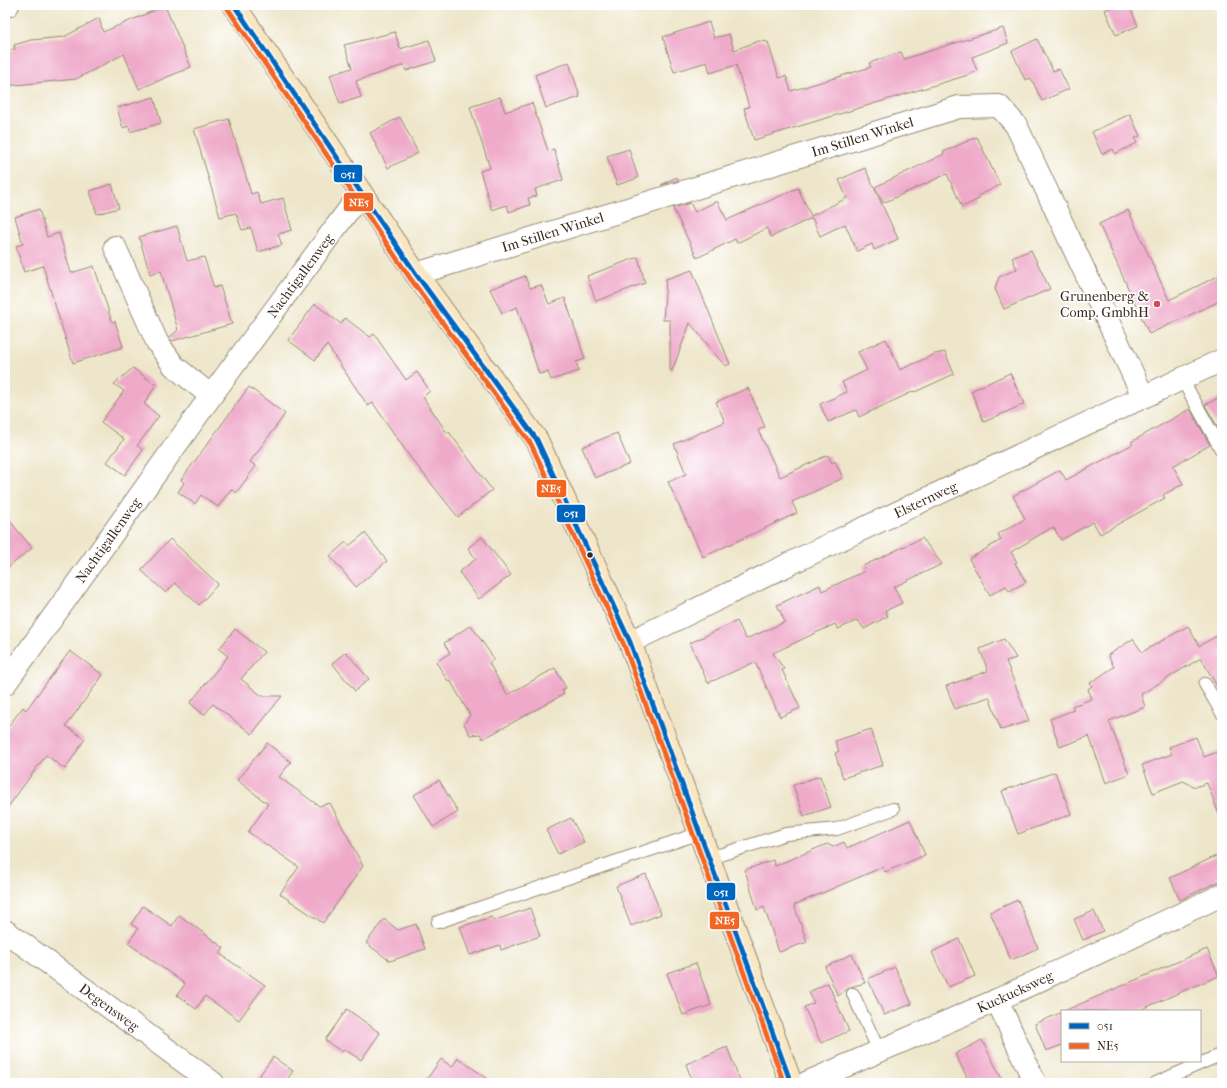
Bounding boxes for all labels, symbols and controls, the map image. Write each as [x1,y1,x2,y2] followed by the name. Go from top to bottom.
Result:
[809,113,916,160] street label: Im Stillen Winkel
[333,164,363,183] line badge: 051
[341,168,355,181] text: 051
[343,192,374,212] line badge: NE5
[349,196,369,209] text: NE5
[500,208,606,256] street label: Im Stillen Winkel
[263,229,337,321] street label: Nachtigallenweg
[1060,288,1149,321] place label: Grunenberg & Comp. GmbhH
[1152,299,1162,309] marker: Grunenberg & Comp. GmbhH
[891,477,960,522] street label: Elsternweg
[536,479,567,498] line badge: NE5
[541,482,561,495] text: NE5
[72,494,144,586] street label: Nachtigallenweg
[556,504,586,523] line badge: 051
[564,507,578,520] text: 051
[585,550,595,560] unlabelled marker
[706,882,736,901] line badge: 051
[714,886,728,899] text: 051
[709,911,740,930] line badge: NE5
[715,914,735,927] text: NE5
[974,966,1056,1016] street label: Kuckucksweg
[76,980,143,1035] street label: Degensweg
[1061,1010,1201,1062] legend
[1097,1019,1113,1033] text: 051
[1097,1039,1119,1053] text: NE5

